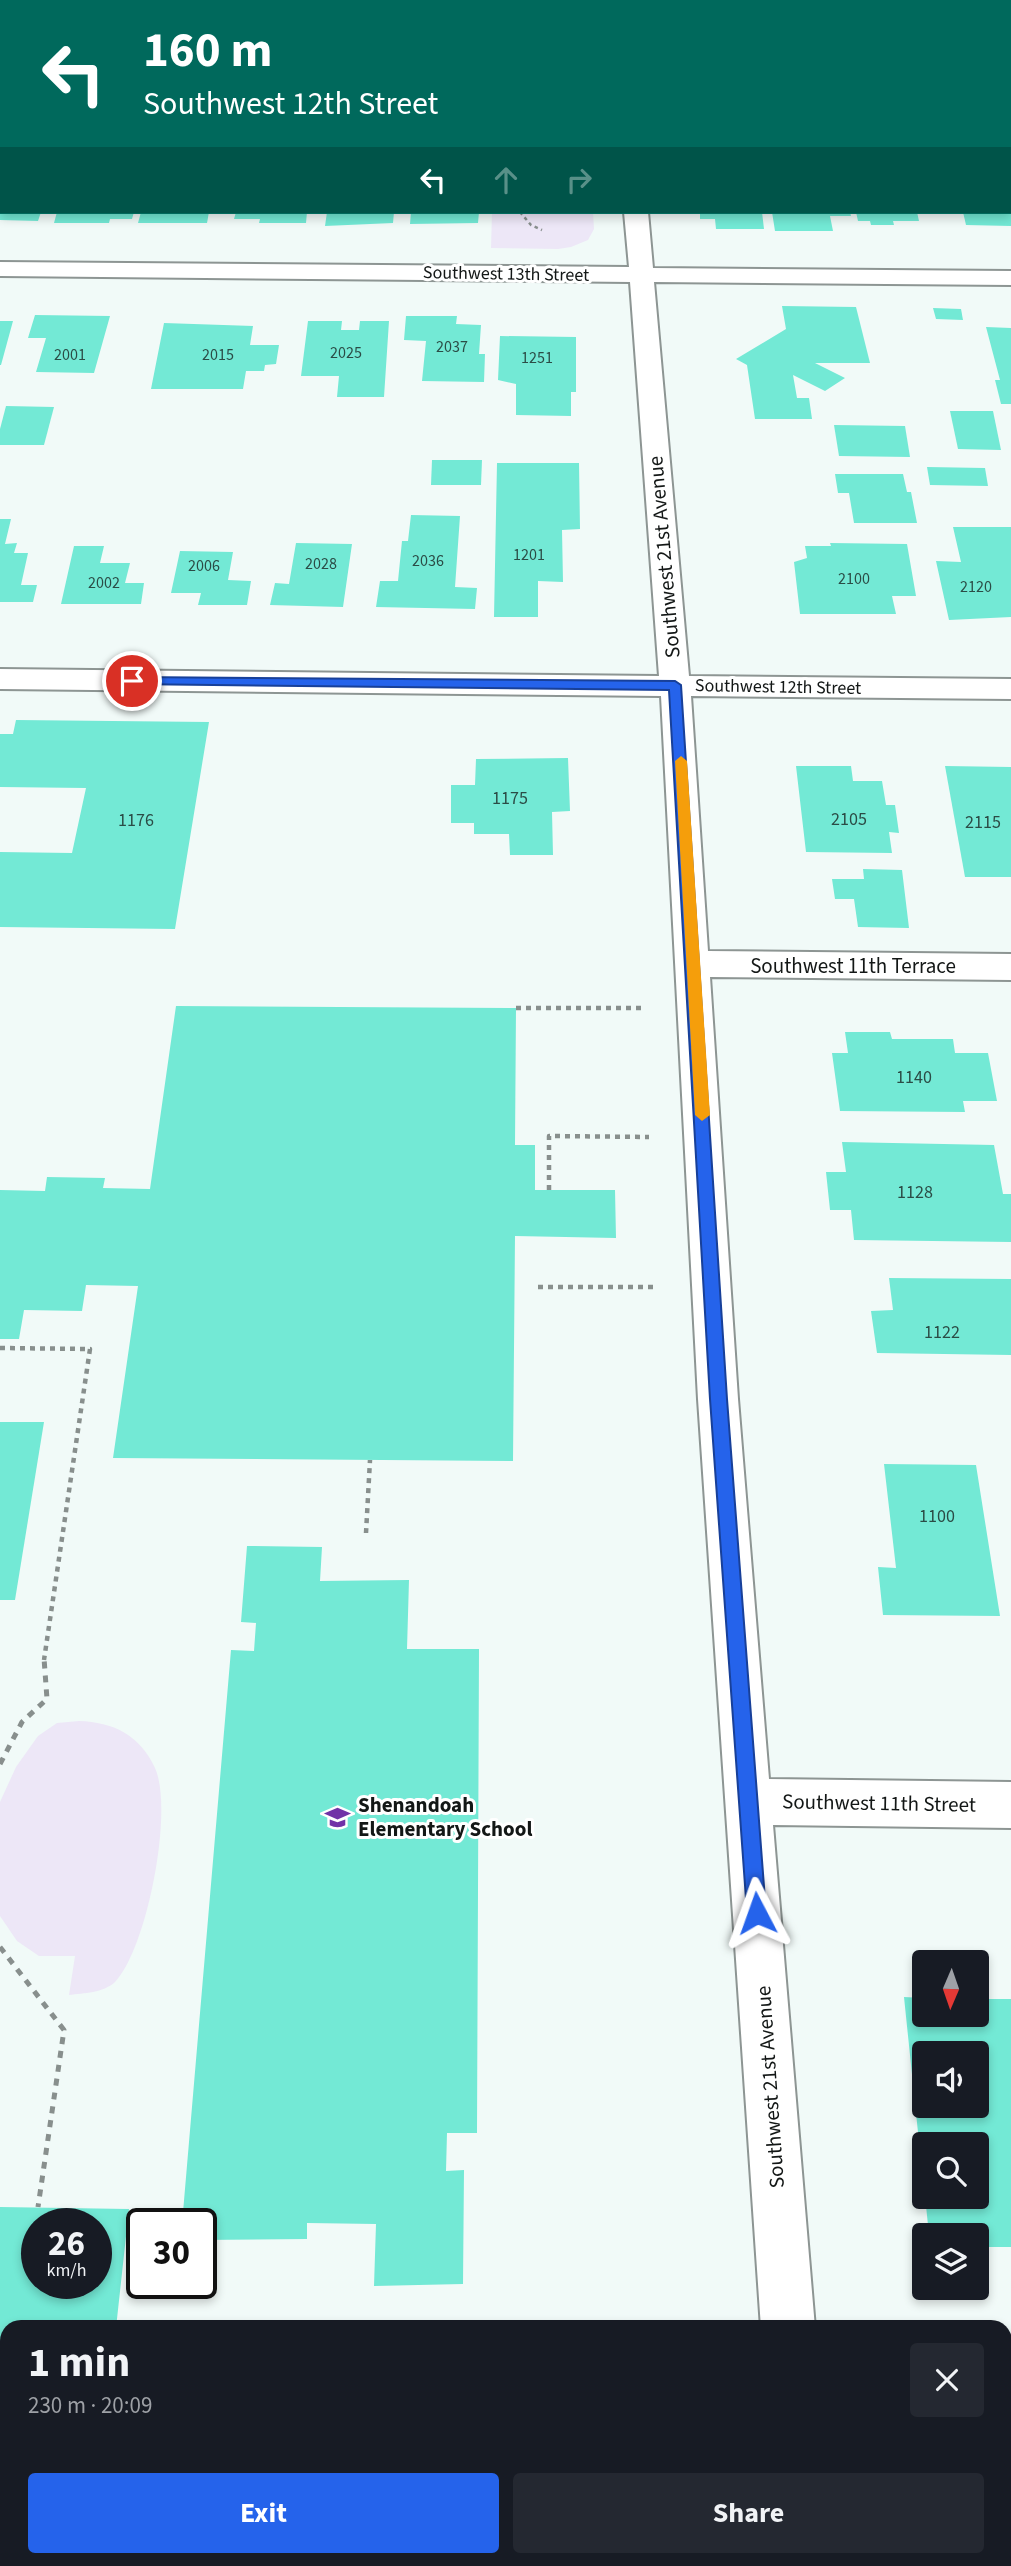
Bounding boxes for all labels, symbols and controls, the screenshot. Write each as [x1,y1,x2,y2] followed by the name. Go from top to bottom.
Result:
[143,16,272,86] text: 160 m
[28,28,119,119] icon: left
[143,81,438,127] text: Southwest 12th Street
[414,161,452,199] icon: left
[487,161,525,199] icon: ahead
[560,161,598,199] icon: right
[423,260,589,288] street label: Southwest 13th Street
[436,336,468,358] house number: 2037
[330,342,362,364] house number: 2025
[54,344,86,366] house number: 2001
[202,344,234,366] house number: 2015
[521,347,553,369] house number: 1251
[640,455,688,659] street label: Southwest 21st Avenue
[513,544,545,566] house number: 1201
[412,550,444,572] house number: 2036
[305,553,337,575] house number: 2028
[188,555,220,577] house number: 2006
[838,568,870,590] house number: 2100
[88,572,120,594] house number: 2002
[960,576,992,598] house number: 2120
[102,651,162,711] pin
[113,662,151,700] icon: arrive
[695,673,861,701] street label: Southwest 12th Street
[492,786,528,811] house number: 1175
[831,807,867,832] house number: 2105
[118,808,154,833] house number: 1176
[965,810,1001,835] house number: 2115
[750,951,956,981] street label: Southwest 11th Terrace
[896,1065,932,1090] house number: 1140
[897,1180,933,1205] house number: 1128
[924,1320,960,1345] house number: 1122
[919,1504,955,1529] house number: 1100
[782,1786,976,1820] street label: Southwest 11th Street
[358,1790,532,1844] place label: Shenandoah Elementary School
[324,1803,352,1831] school or university icon: Shenandoah Elementary School
[720,1876,794,1950] position arrow
[912,1950,989,2026] north arrow
[912,1950,989,2300] map controls
[748,1985,792,2189] street label: Southwest 21st Avenue
[912,2041,989,2118] button: sound
[912,2132,989,2209] button: search
[126,2208,217,2299] speed limit sign: 30
[48,2219,85,2269] text: 26
[912,2223,989,2300] button: layers
[47,2258,86,2283] text: km/h
[28,2333,130,2393] text: 1 min
[910,2343,984,2417] button: close
[28,2389,152,2422] text: 230 m · 20:09
[28,2473,499,2553] button: Exit
[513,2473,984,2553] button: Share

